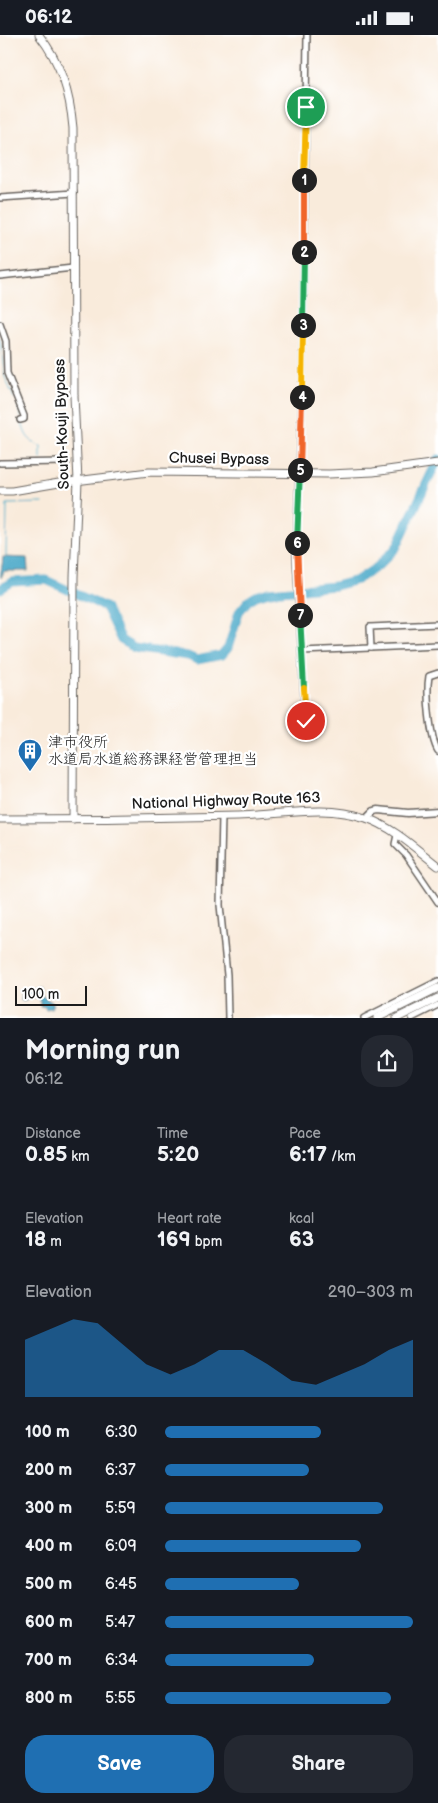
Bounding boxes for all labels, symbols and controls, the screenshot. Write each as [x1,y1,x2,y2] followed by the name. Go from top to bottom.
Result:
[25,6,72,29] text: 06:12
[285,86,327,128] pin
[292,93,320,121] icon: arrive
[292,167,316,193] pin: 1
[302,172,307,189] text: 1
[292,239,316,265] pin: 2
[300,244,309,261] text: 2
[290,313,316,337] pin: 3
[299,317,308,334] text: 3
[50,358,74,490] street label: South-Kouji Bypass
[290,385,314,409] pin: 4
[298,389,307,406] text: 4
[169,449,270,469] street label: Chusei Bypass
[288,457,312,483] pin: 5
[296,462,305,479] text: 5
[284,531,310,555] pin: 6
[293,535,302,552] text: 6
[288,603,312,627] pin: 7
[297,607,304,624] text: 7
[285,700,327,742] pin
[292,707,320,735] icon: check
[48,733,258,769] place label: 津市役所 水道局水道総務課経営管理担当
[17,738,43,772] building icon: 津市役所 水道局水道総務課経営管理担当
[131,788,321,814] street label: National Highway Route 163
[15,983,88,1006] scale bar
[22,986,59,1003] text: 100 m
[25,1034,180,1067] text: Morning run
[361,1035,413,1087] button: share
[25,1070,63,1089] text: 06:12
[25,1125,81,1142] text: Distance
[157,1125,188,1142] text: Time
[289,1125,321,1142] text: Pace
[25,1142,67,1167] text: 0.85
[157,1142,199,1167] text: 5:20
[289,1142,327,1167] text: 6:17
[67,1148,90,1165] text: km
[327,1148,356,1165] text: /km
[25,1210,83,1227] text: Elevation
[157,1210,222,1227] text: Heart rate
[289,1210,314,1227] text: kcal
[25,1227,46,1252] text: 18
[157,1227,191,1252] text: 169
[289,1227,314,1252] text: 63
[46,1233,62,1250] text: m
[191,1233,222,1250] text: bpm
[25,1283,92,1302] text: Elevation
[328,1283,413,1302] text: 290–303 m
[25,1423,70,1442] text: 100 m
[105,1423,137,1442] text: 6:30
[25,1461,72,1480] text: 200 m
[105,1461,136,1480] text: 6:37
[25,1499,72,1518] text: 300 m
[105,1499,136,1518] text: 5:59
[25,1537,72,1556] text: 400 m
[105,1537,137,1556] text: 6:09
[25,1575,72,1594] text: 500 m
[105,1575,137,1594] text: 6:45
[25,1613,73,1632] text: 600 m
[105,1613,135,1632] text: 5:47
[25,1651,72,1670] text: 700 m
[105,1651,138,1670] text: 6:34
[25,1689,73,1708] text: 800 m
[105,1689,136,1708] text: 5:55
[25,1735,214,1793] button: Save
[224,1735,413,1793] button: Share

